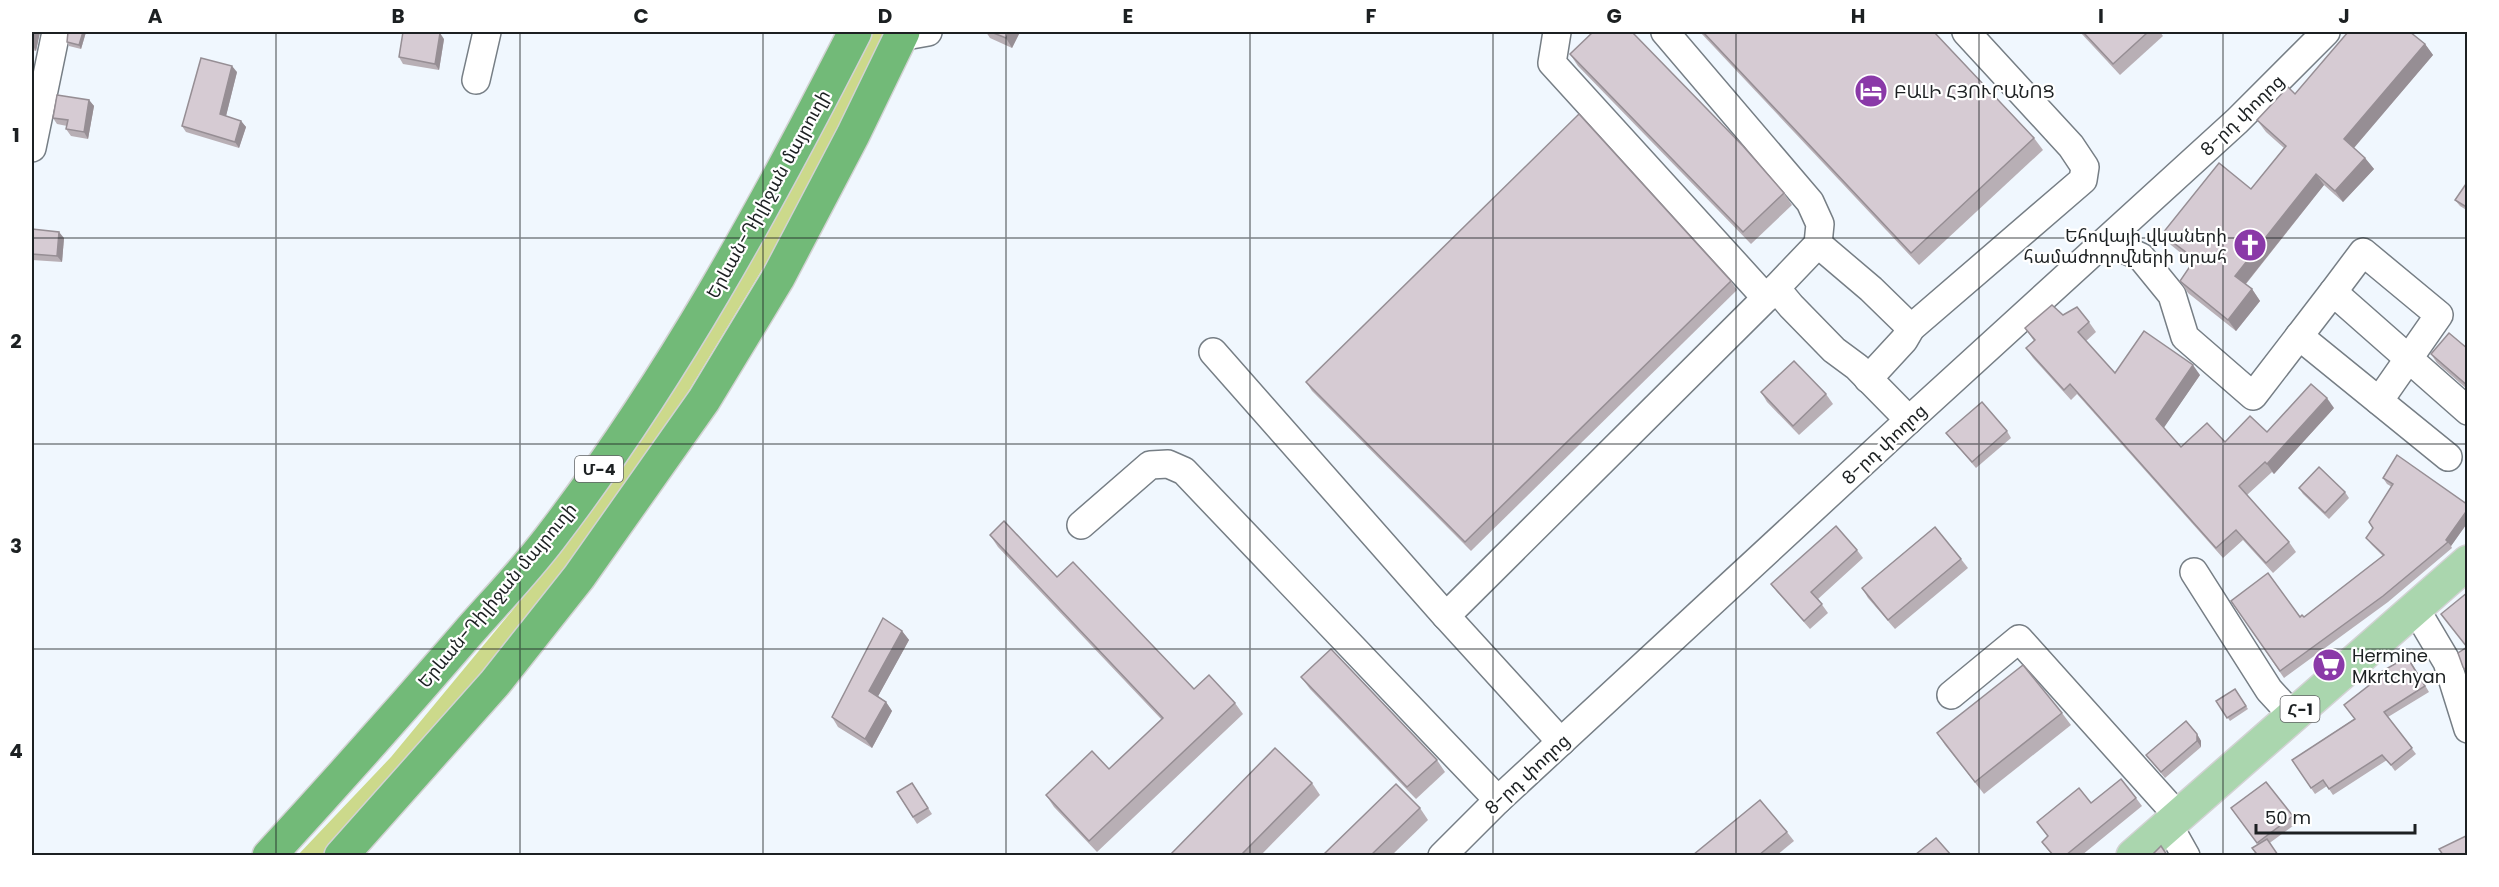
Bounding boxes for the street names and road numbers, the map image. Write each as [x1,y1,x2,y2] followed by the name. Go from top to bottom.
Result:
[2195,69,2289,161] street label: 8-րդ փողոց
[700,85,836,303] street label: Երևան-Դիլիջան մայրուղի
[1836,398,1932,490] street label: 8-րդ փողոց
[575,456,623,482] road number: Մ-4
[412,497,582,693] street label: Երևան-Դիլիջան մայրուղի
[2280,696,2320,722] road number: Հ-1
[1479,728,1575,820] street label: 8-րդ փողոց

